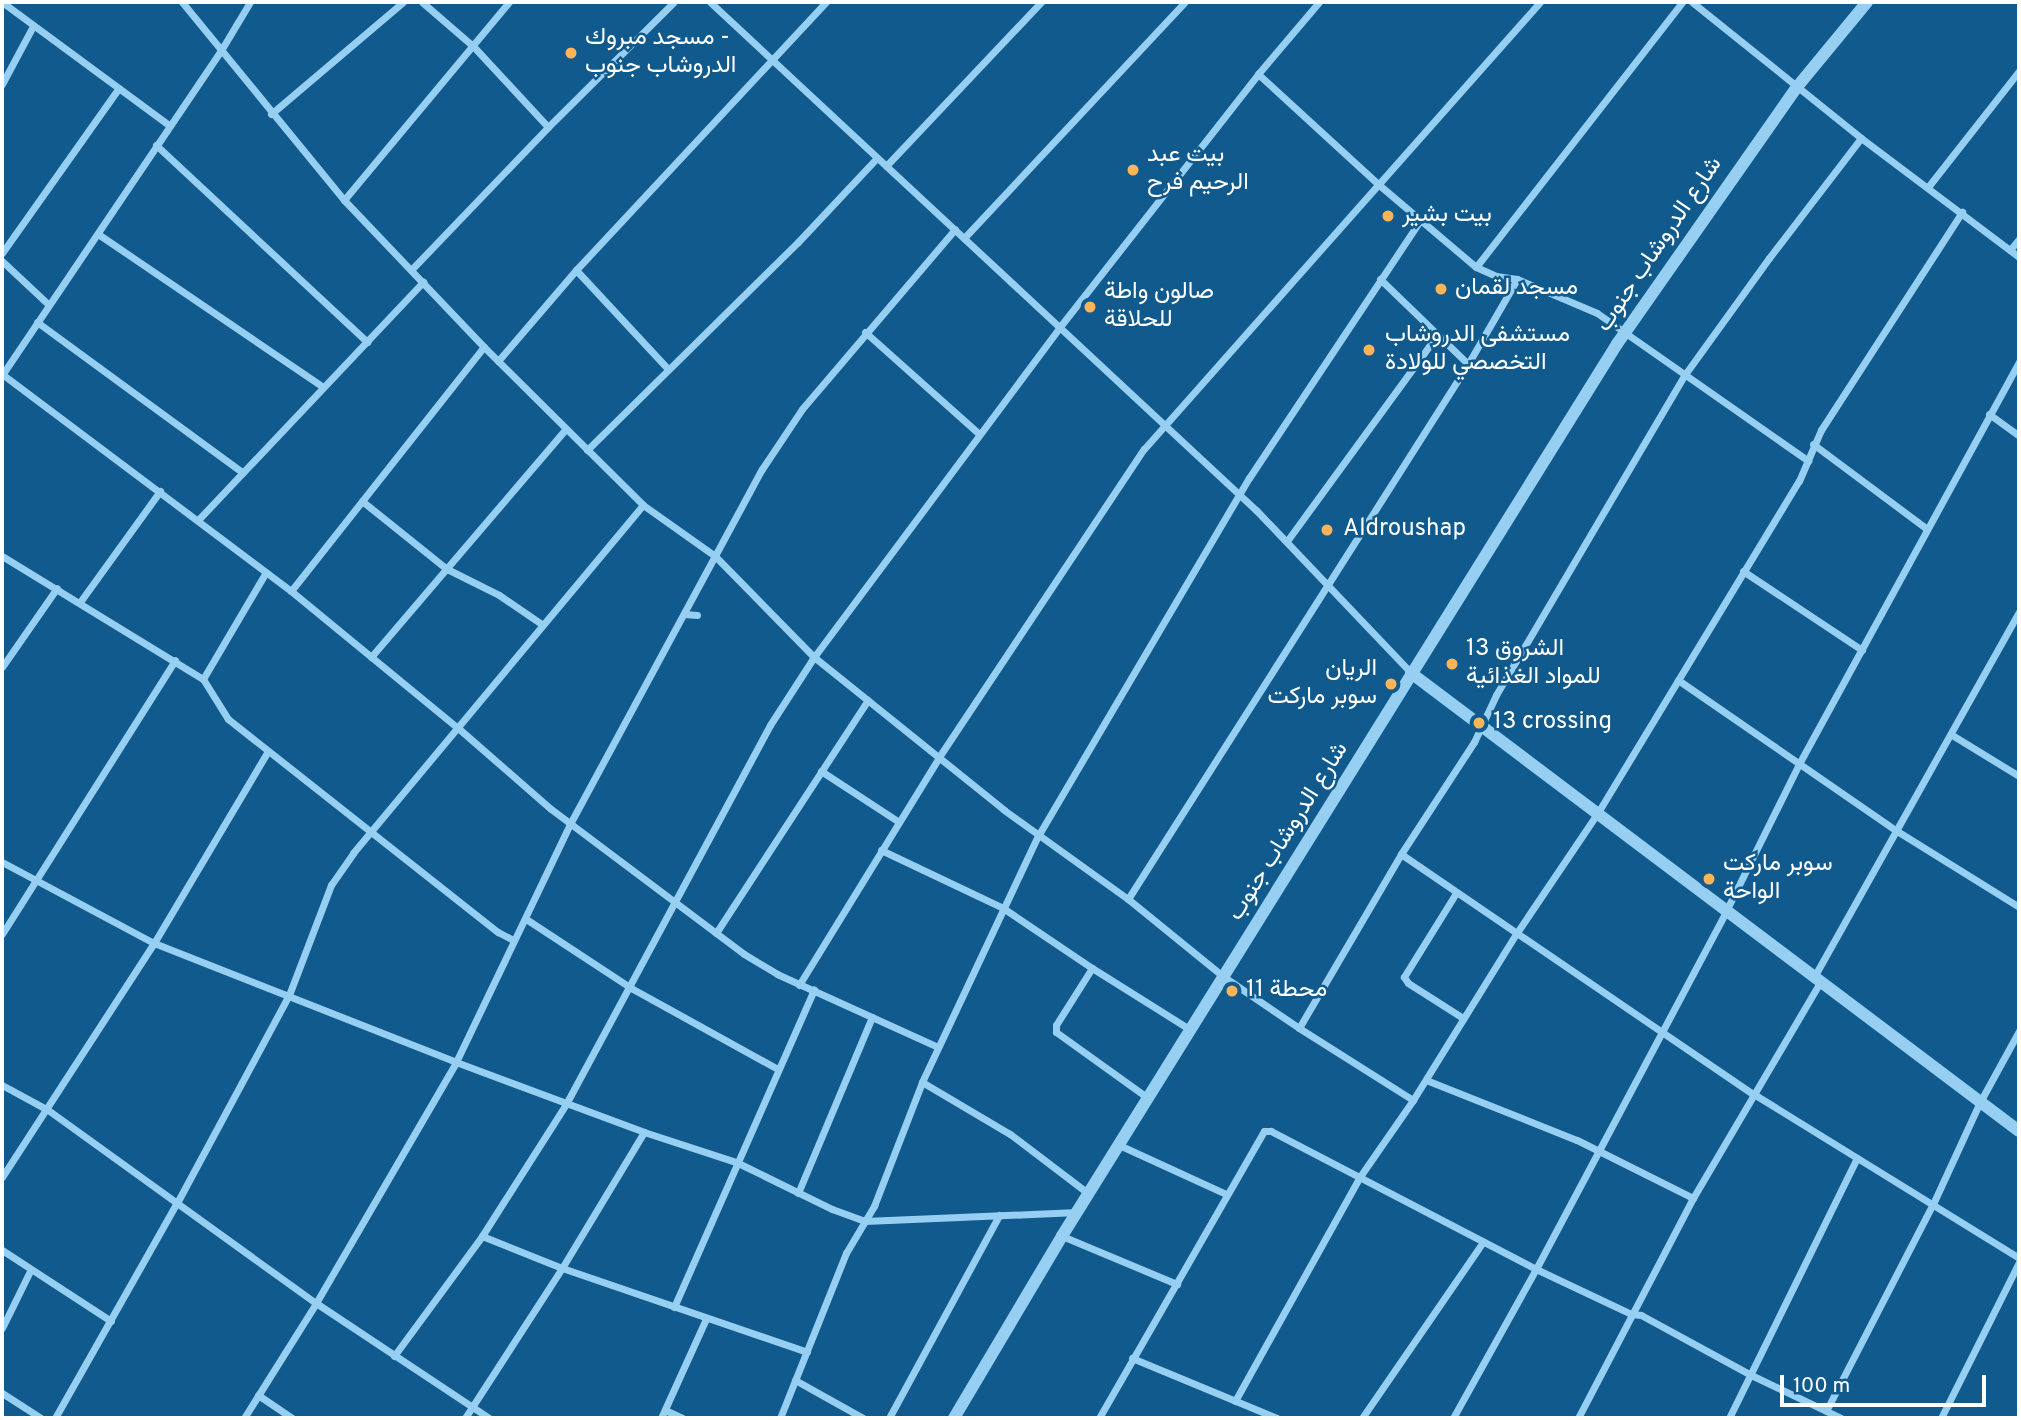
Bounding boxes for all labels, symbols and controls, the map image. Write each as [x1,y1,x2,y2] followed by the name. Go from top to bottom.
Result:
[585,25,736,81] place label: مسجد مبروك - الدروشاب جنوب
[563,45,579,61] marker: مسجد مبروك - الدروشاب جنوب
[1147,142,1249,198] place label: بيت عبد الرحيم فرح
[1591,152,1729,338] street label: شارع الدروشاب جنوب
[1125,162,1141,178] marker: بيت عبد الرحيم فرح
[1402,202,1492,230] place label: بيت بشير
[1380,208,1396,224] marker: بيت بشير
[1455,275,1578,303] place label: مسجد لقمان
[1104,279,1214,335] place label: صالون واطة للحلاقة
[1433,281,1449,297] marker: مسجد لقمان
[1082,299,1098,315] marker: صالون واطة للحلاقة
[1385,322,1570,378] place label: مستشفى الدروشاب التخصصي للولادة
[1359,340,1379,360] marker: مستشفى الدروشاب التخصصي للولادة
[1343,516,1466,544] place label: Aldroushap
[1317,520,1337,540] marker: Aldroushap
[1466,636,1601,692] place label: الشروق 13 للمواد الغذائية
[1267,656,1377,712] place label: الريان سوبر ماركت
[1444,656,1460,672] marker: الشروق 13 للمواد الغذائية
[1383,676,1399,692] marker: الريان سوبر ماركت
[1493,709,1612,737] place label: 13 crossing
[1471,715,1487,731] marker: 13 crossing
[1222,737,1356,927] street label: شارع الدروشاب جنوب
[1723,851,1833,907] place label: سوبر ماركت الواحة
[1701,871,1717,887] marker: سوبر ماركت الواحة
[1246,977,1327,1005] place label: محطة 11
[1224,983,1240,999] marker: محطة 11
[1783,1360,1990,1404] scale bar
[1793,1373,1850,1400] text: 100 m

